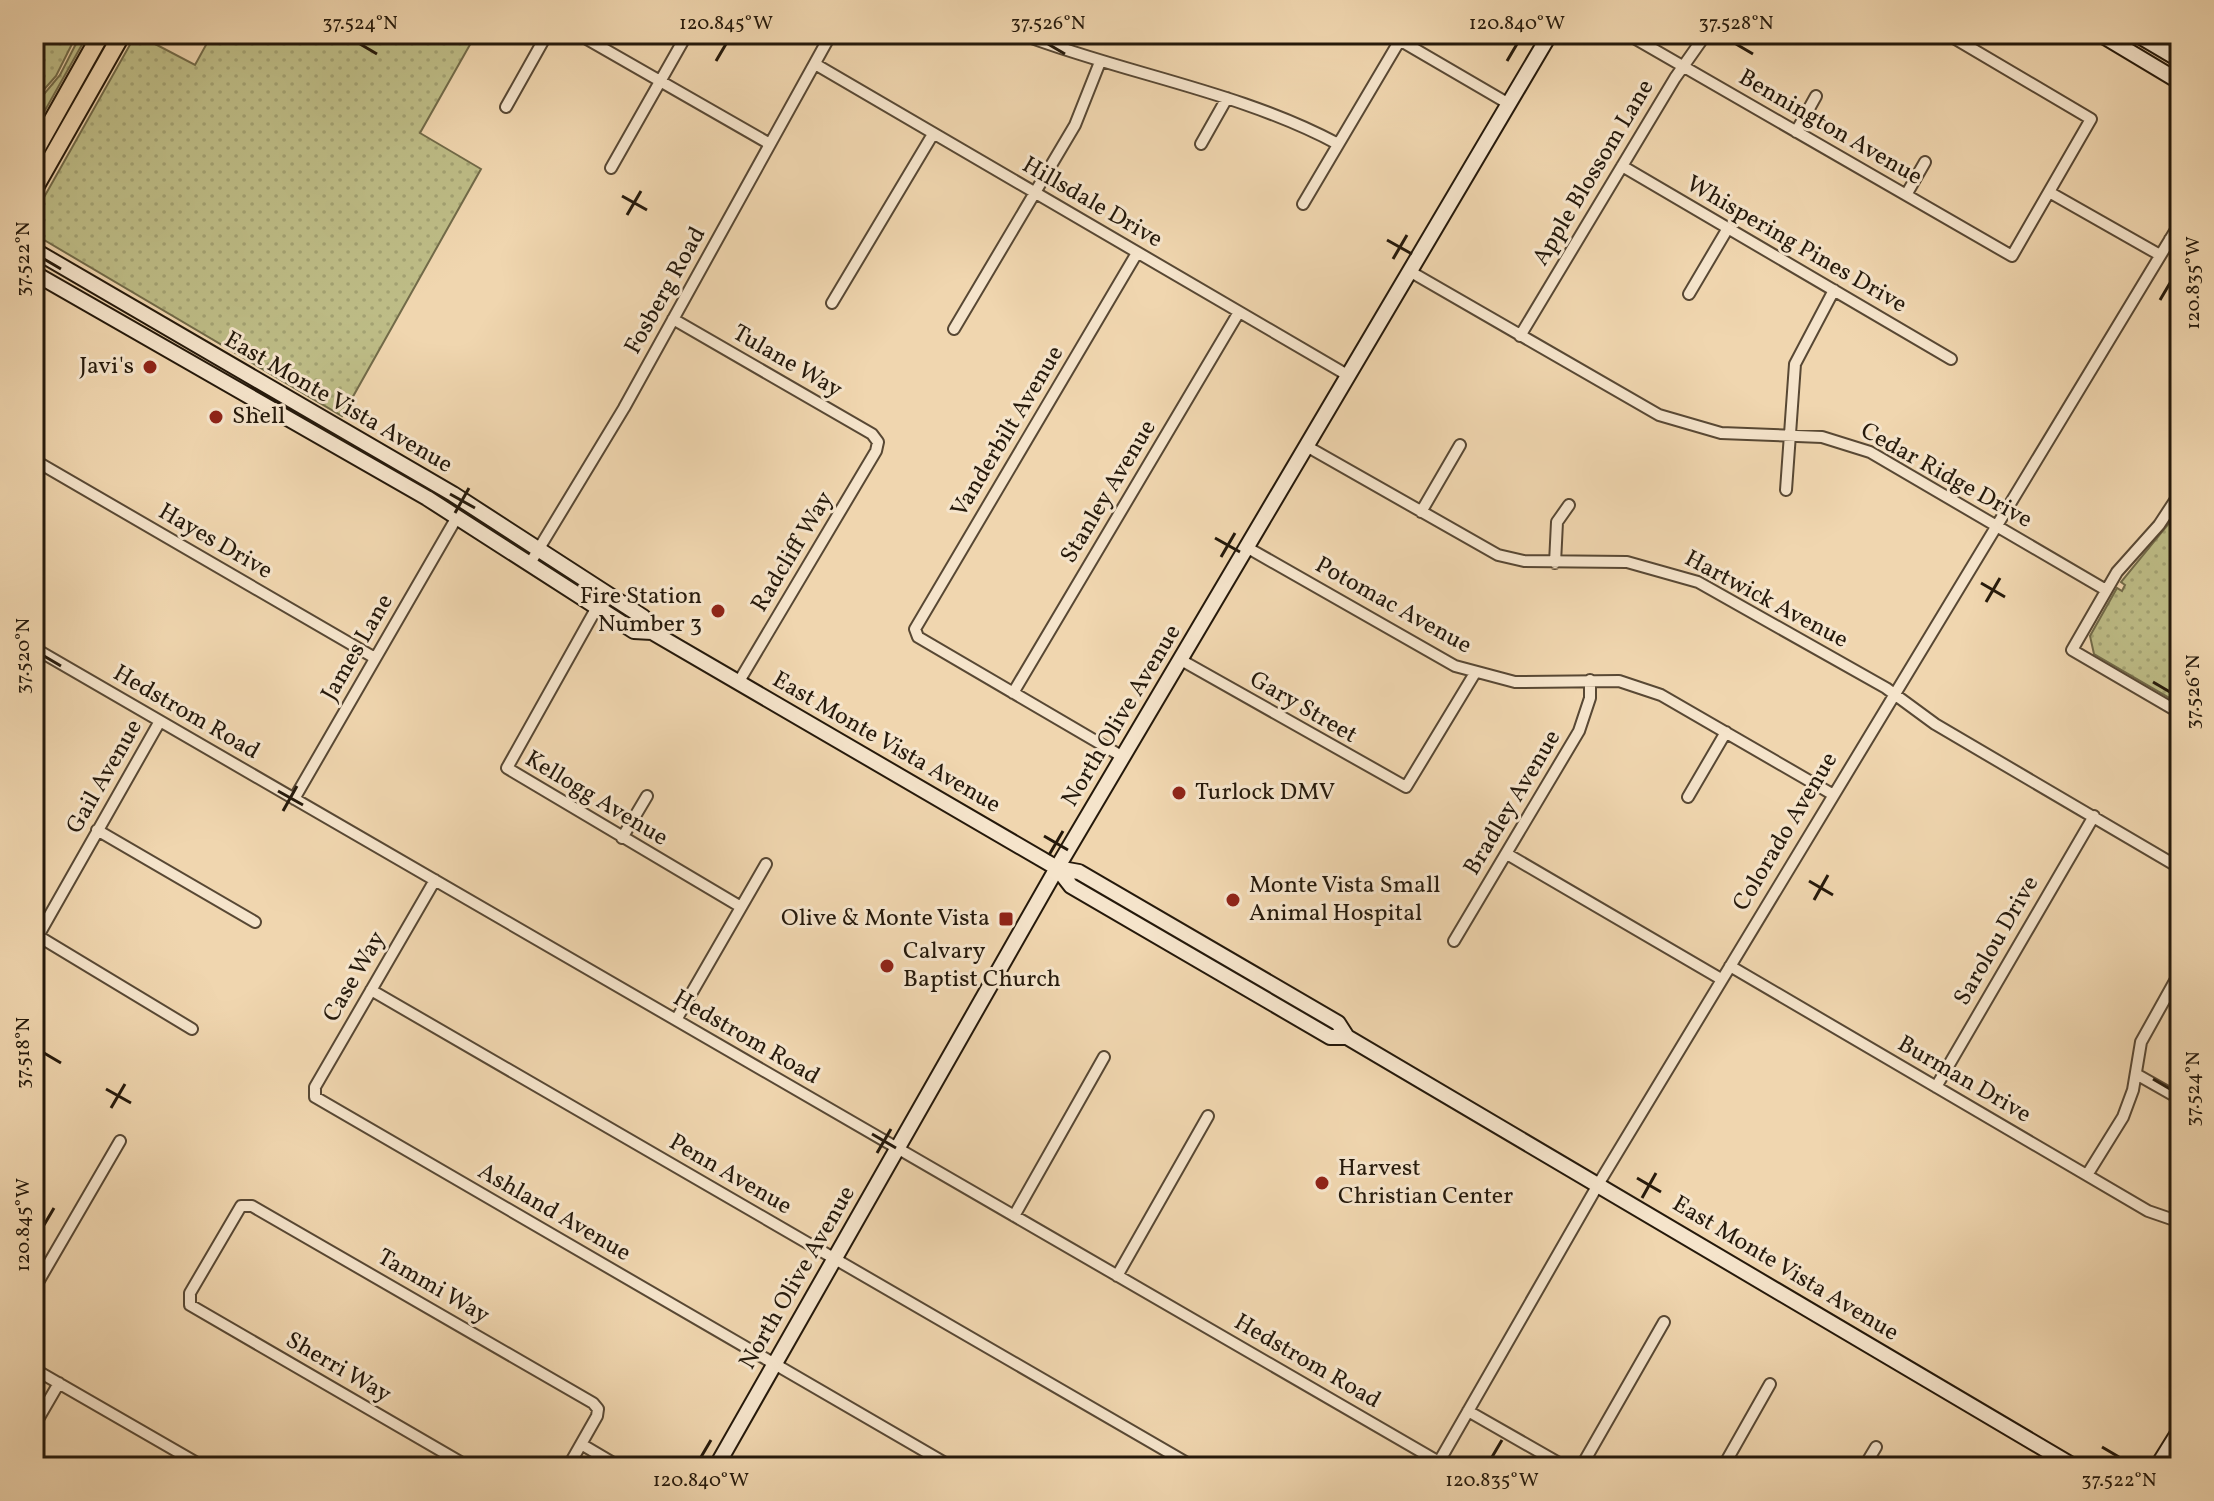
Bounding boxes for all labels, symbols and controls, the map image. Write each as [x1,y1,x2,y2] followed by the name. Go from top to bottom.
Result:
[322,10,398,38] text: 37.524°N
[679,10,773,38] text: 120.845°W
[1010,10,1086,38] text: 37.526°N
[1469,10,1565,38] text: 120.840°W
[1698,10,1774,38] text: 37.528°N
[1732,61,1928,195] street label: Bennington Avenue
[1525,73,1663,273] street label: Apple Blossom Lane
[1015,149,1169,257] street label: Hillsdale Drive
[1679,168,1913,322] street label: Whispering Pines Drive
[10,221,38,297] text: 37.522°N
[617,221,715,361] street label: Fosberg Road
[2180,236,2208,330] text: 120.835°W
[726,317,848,407] street label: Tulane Way
[217,324,459,482] street label: East Monte Vista Avenue
[943,340,1073,524] street label: Vanderbilt Avenue
[79,350,134,384] place label: Javi's
[141,358,159,376] marker: Javi's
[232,400,285,434] place label: Shell
[207,408,225,426] marker: Shell
[1053,414,1165,570] street label: Stanley Avenue
[1854,415,2038,537] street label: Cedar Ridge Drive
[744,485,842,619] street label: Radcliff Way
[151,496,279,588] street label: Hayes Drive
[1678,543,1854,657] street label: Hartwick Avenue
[1308,549,1478,663] street label: Potomac Avenue
[580,580,702,642] place label: Fire Station Number 3
[314,588,402,708] street label: James Lane
[709,602,727,620] marker: Fire Station Number 3
[10,618,38,694] text: 37.520°N
[1054,618,1190,814] street label: North Olive Avenue
[2180,654,2208,730] text: 37.526°N
[106,657,266,769] street label: Hedstrom Road
[1243,663,1363,753] street label: Gary Street
[765,664,1007,822] street label: East Monte Vista Avenue
[58,713,152,841] street label: Gail Avenue
[1456,724,1570,882] street label: Bradley Avenue
[518,743,674,855] street label: Kellogg Avenue
[1725,746,1847,918] street label: Colorado Avenue
[1195,776,1335,810] place label: Turlock DMV
[1170,784,1188,802] marker: Turlock DMV
[1249,869,1440,931] place label: Monte Vista Small Animal Hospital
[1946,870,2048,1012] street label: Sarolou Drive
[1224,891,1242,909] marker: Monte Vista Small Animal Hospital
[781,902,990,936] place label: Olive & Monte Vista
[997,910,1015,928] marker: Olive & Monte Vista
[315,925,395,1029] street label: Case Way
[903,935,1061,997] place label: Calvary Baptist Church
[878,957,896,975] marker: Calvary Baptist Church
[666,982,826,1094] street label: Hedstrom Road
[10,1017,38,1089] text: 37.518°N
[1891,1028,2037,1132] street label: Burman Drive
[2180,1051,2208,1127] text: 37.524°N
[662,1126,798,1224] street label: Penn Avenue
[1338,1152,1513,1214] place label: Harvest Christian Center
[471,1155,637,1271] street label: Ashland Avenue
[1313,1174,1331,1192] marker: Harvest Christian Center
[10,1178,38,1272] text: 120.845°W
[731,1180,865,1376] street label: North Olive Avenue
[1665,1188,1905,1350] street label: East Monte Vista Avenue
[370,1241,496,1333] street label: Tammi Way
[1227,1306,1387,1418] street label: Hedstrom Road
[279,1324,397,1412] street label: Sherri Way
[653,1467,749,1495] text: 120.840°W
[1445,1467,1539,1495] text: 120.835°W
[2081,1467,2157,1495] text: 37.522°N

